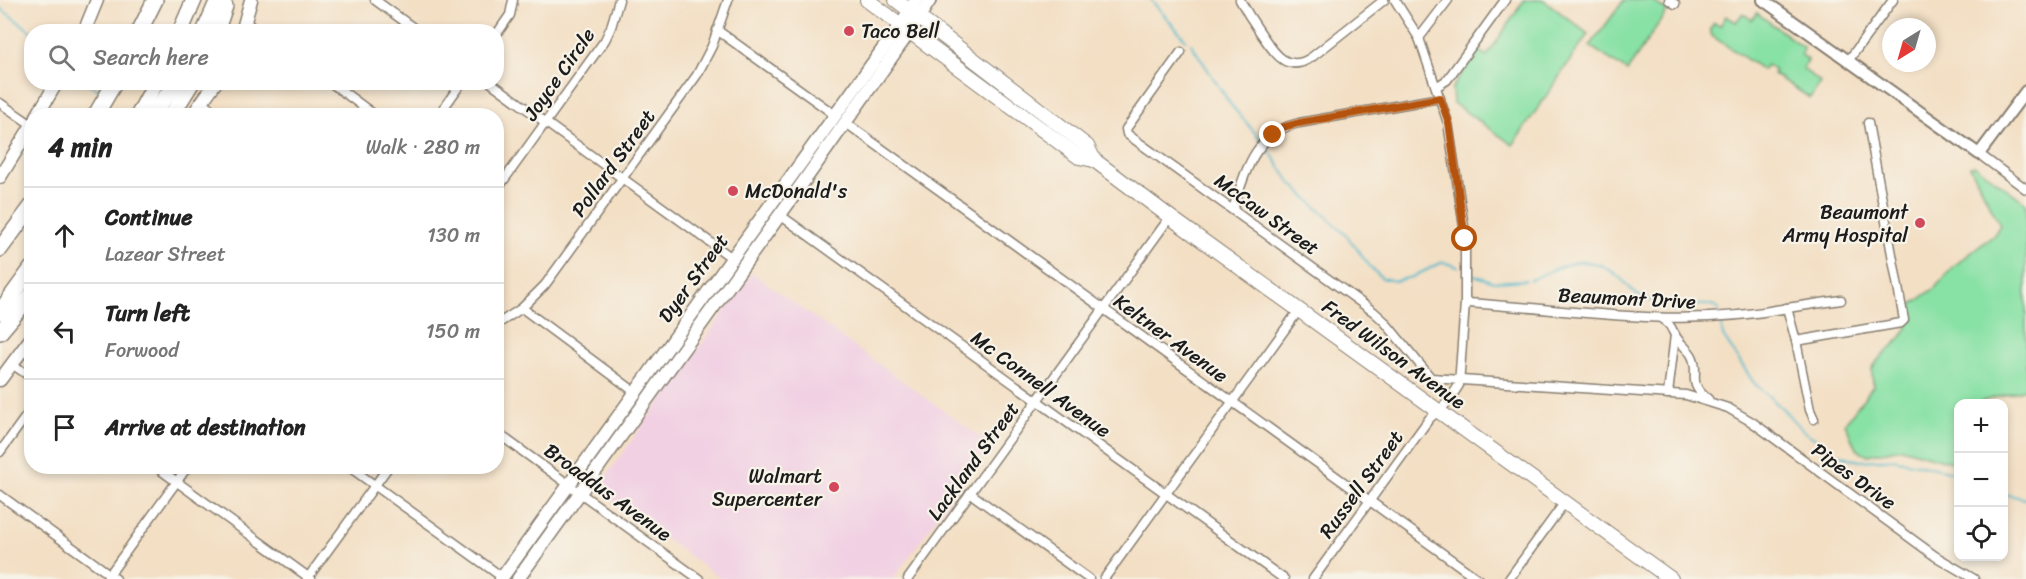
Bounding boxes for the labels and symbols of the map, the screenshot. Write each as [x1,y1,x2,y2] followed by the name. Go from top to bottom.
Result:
[861,14,940,49] place label: Taco Bell
[1882,18,1936,72] north arrow
[514,20,605,129] street label: Joyce Circle
[842,24,856,38] marker: Taco Bell
[562,102,665,225] street label: Pollard Street
[1259,121,1285,147] route end
[1206,164,1327,265] street label: McCaw Street
[745,174,848,209] place label: McDonald's
[726,184,740,198] marker: McDonald's
[1781,195,1909,253] place label: Beaumont Army Hospital
[1913,216,1927,230] marker: Beaumont Army Hospital
[1451,225,1477,251] route start
[649,226,738,330] street label: Dyer Street
[1557,277,1697,320] street label: Beaumont Drive
[1106,284,1236,392] street label: Keltner Avenue
[1314,290,1473,419] street label: Fred Wilson Avenue
[963,321,1118,447] street label: Mc Connell Avenue
[918,394,1029,528] street label: Lackland Street
[1310,422,1413,546] street label: Russell Street
[1804,433,1904,519] street label: Pipes Drive
[536,434,679,551] street label: Broaddus Avenue
[712,459,823,517] place label: Walmart Supercenter
[827,480,841,494] marker: Walmart Supercenter

